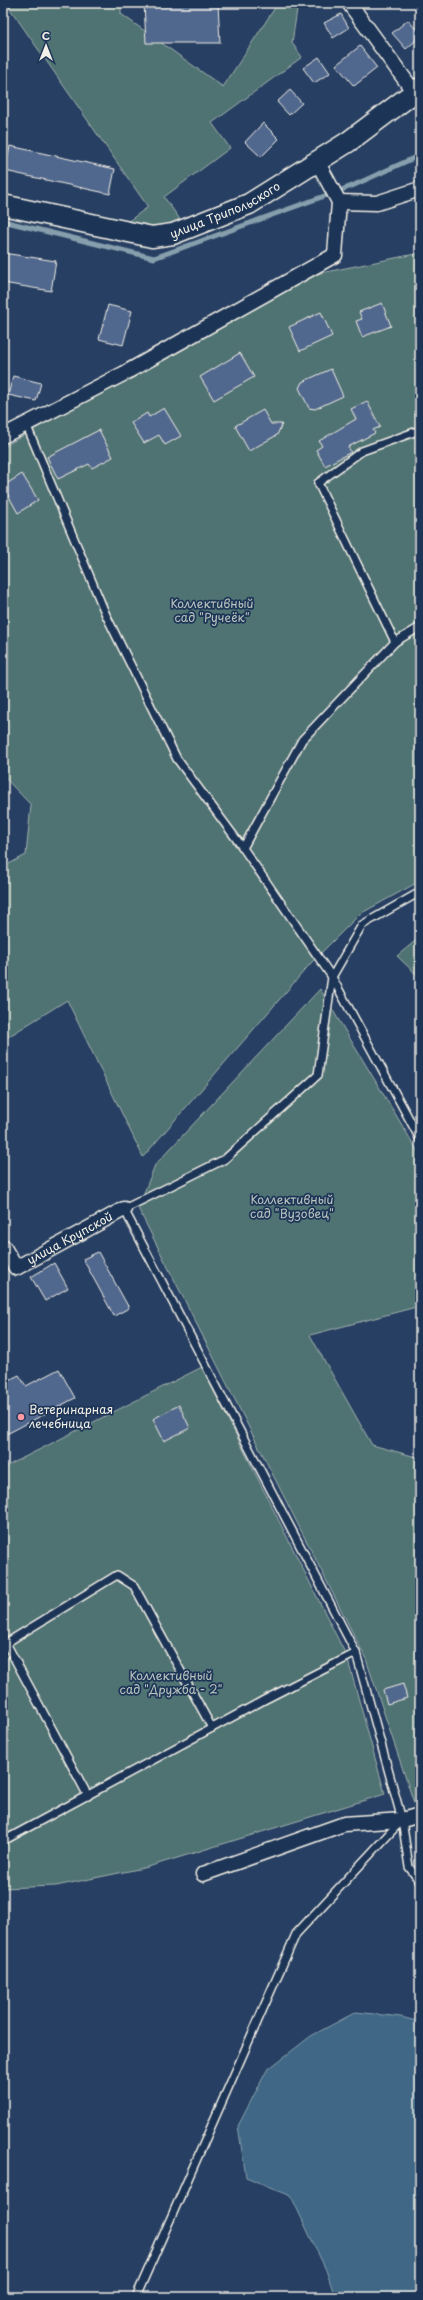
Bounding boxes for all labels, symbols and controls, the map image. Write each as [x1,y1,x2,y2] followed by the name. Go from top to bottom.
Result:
[26,26,66,66] north arrow
[42,27,50,44] text: С
[167,177,284,242] street label: улица Трипольского
[170,594,254,626] park label: Коллективный сад "Ручеёк"
[250,1190,334,1222] park label: Коллективный сад "Вузовец"
[23,1207,116,1268] street label: улица Крупской
[28,1400,113,1432] place label: Ветеринарная лечебница
[16,1412,26,1422] marker: Ветеринарная лечебница
[120,1666,223,1698] park label: Коллективный сад "Дружба - 2"

